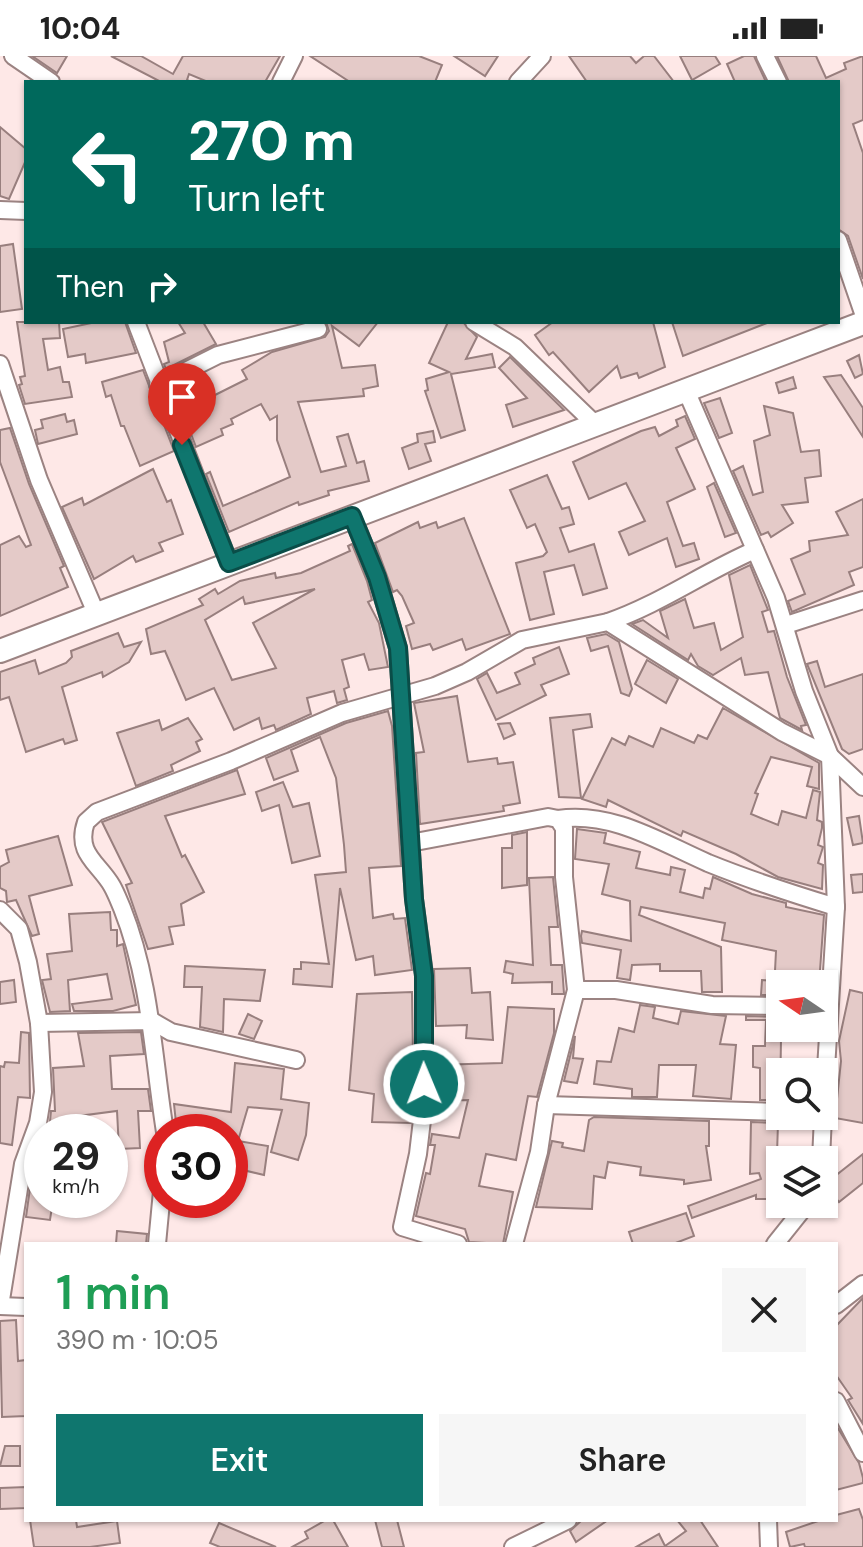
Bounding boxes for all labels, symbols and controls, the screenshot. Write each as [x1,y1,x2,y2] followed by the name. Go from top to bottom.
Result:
[40,9,120,48] text: 10:04
[188,104,355,177] text: 270 m
[56,112,160,216] icon: left
[188,175,325,222] text: Turn left
[140,264,184,308] icon: right
[56,267,124,306] text: Then
[148,363,216,445] pin
[160,375,204,419] icon: arrive
[766,970,838,1042] north arrow
[766,970,838,1218] map controls
[382,1042,466,1126] position arrow
[766,1058,838,1130] button: search
[144,1114,248,1218] speed limit sign: 30
[52,1130,100,1182] text: 29
[766,1146,838,1218] button: layers
[52,1173,100,1199] text: km/h
[56,1261,171,1324] text: 1 min
[722,1268,806,1352] button: close
[56,1323,219,1357] text: 390 m · 10:05
[56,1414,423,1506] button: Exit
[439,1414,806,1506] button: Share

